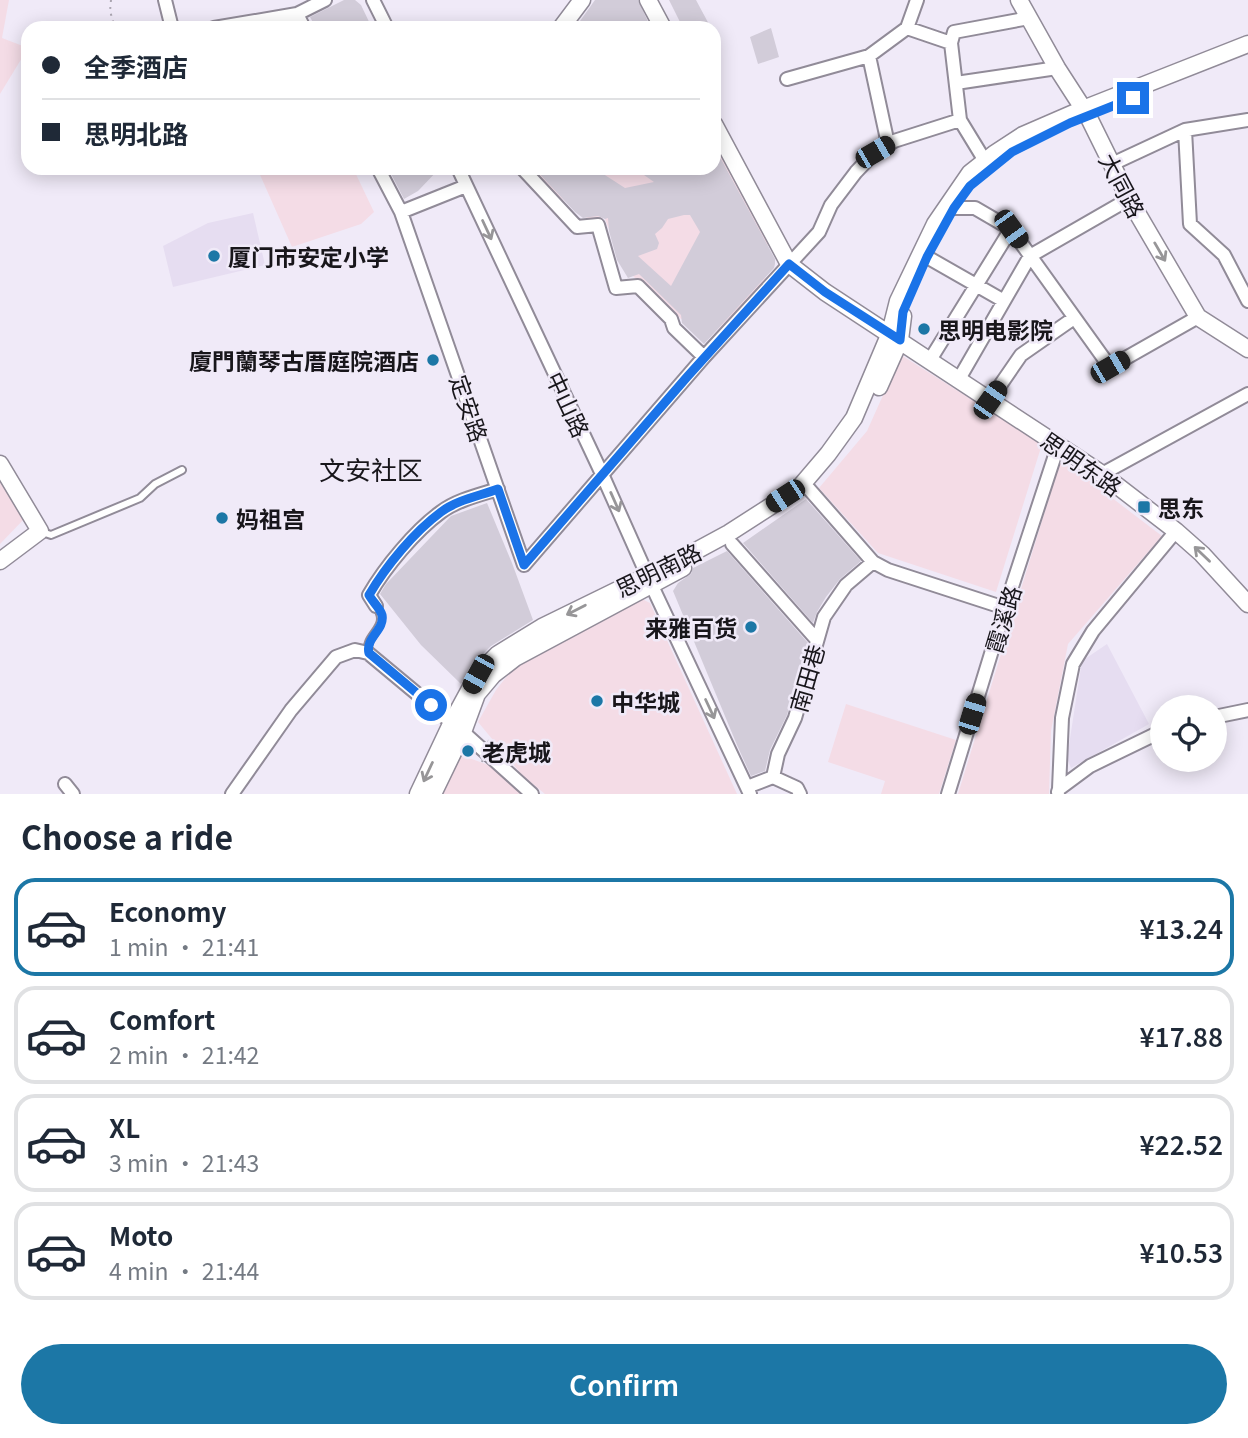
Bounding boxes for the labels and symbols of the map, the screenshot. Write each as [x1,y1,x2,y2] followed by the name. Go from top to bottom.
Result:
[1117,82,1149,114] route end
[852,132,899,172] car
[1092,147,1154,223] street label: 大同路
[991,206,1032,252] car
[480,219,494,240] one-way arrow
[228,239,389,273] place label: 厦门市安定小学
[1154,241,1167,262] one-way arrow
[206,248,222,264] marker: 厦门市安定小学
[938,312,1053,346] place label: 思明电影院
[916,321,932,337] marker: 思明电影院
[189,343,419,377] place label: 廈門蘭琴古厝庭院酒店
[1087,347,1134,387] car
[425,352,441,368] marker: 廈門蘭琴古厝庭院酒店
[539,366,599,442] street label: 中山路
[443,370,497,446] street label: 定安路
[970,377,1011,423] car
[1035,423,1129,503] street label: 思明东路
[319,450,423,487] district label: 文安社区
[762,476,809,516] car
[1158,490,1204,524] place label: 思东
[609,491,622,512] one-way arrow
[1136,499,1152,515] marker: 思东
[236,501,305,535] place label: 妈祖宫
[214,510,230,526] marker: 妈祖宫
[609,534,707,604] street label: 思明南路
[1193,546,1210,563] one-way arrow
[976,581,1028,657] street label: 霞溪路
[566,604,587,618] one-way arrow
[645,610,737,644] place label: 来雅百货
[743,619,759,635] marker: 来雅百货
[780,640,832,716] street label: 南田巷
[459,651,498,697] car
[611,684,680,718] place label: 中华城
[415,689,447,721] route start
[956,691,989,737] car
[589,693,605,709] marker: 中华城
[703,698,717,719] one-way arrow
[482,734,551,768] place label: 老虎城
[460,743,476,759] marker: 老虎城
[421,761,435,782] one-way arrow

